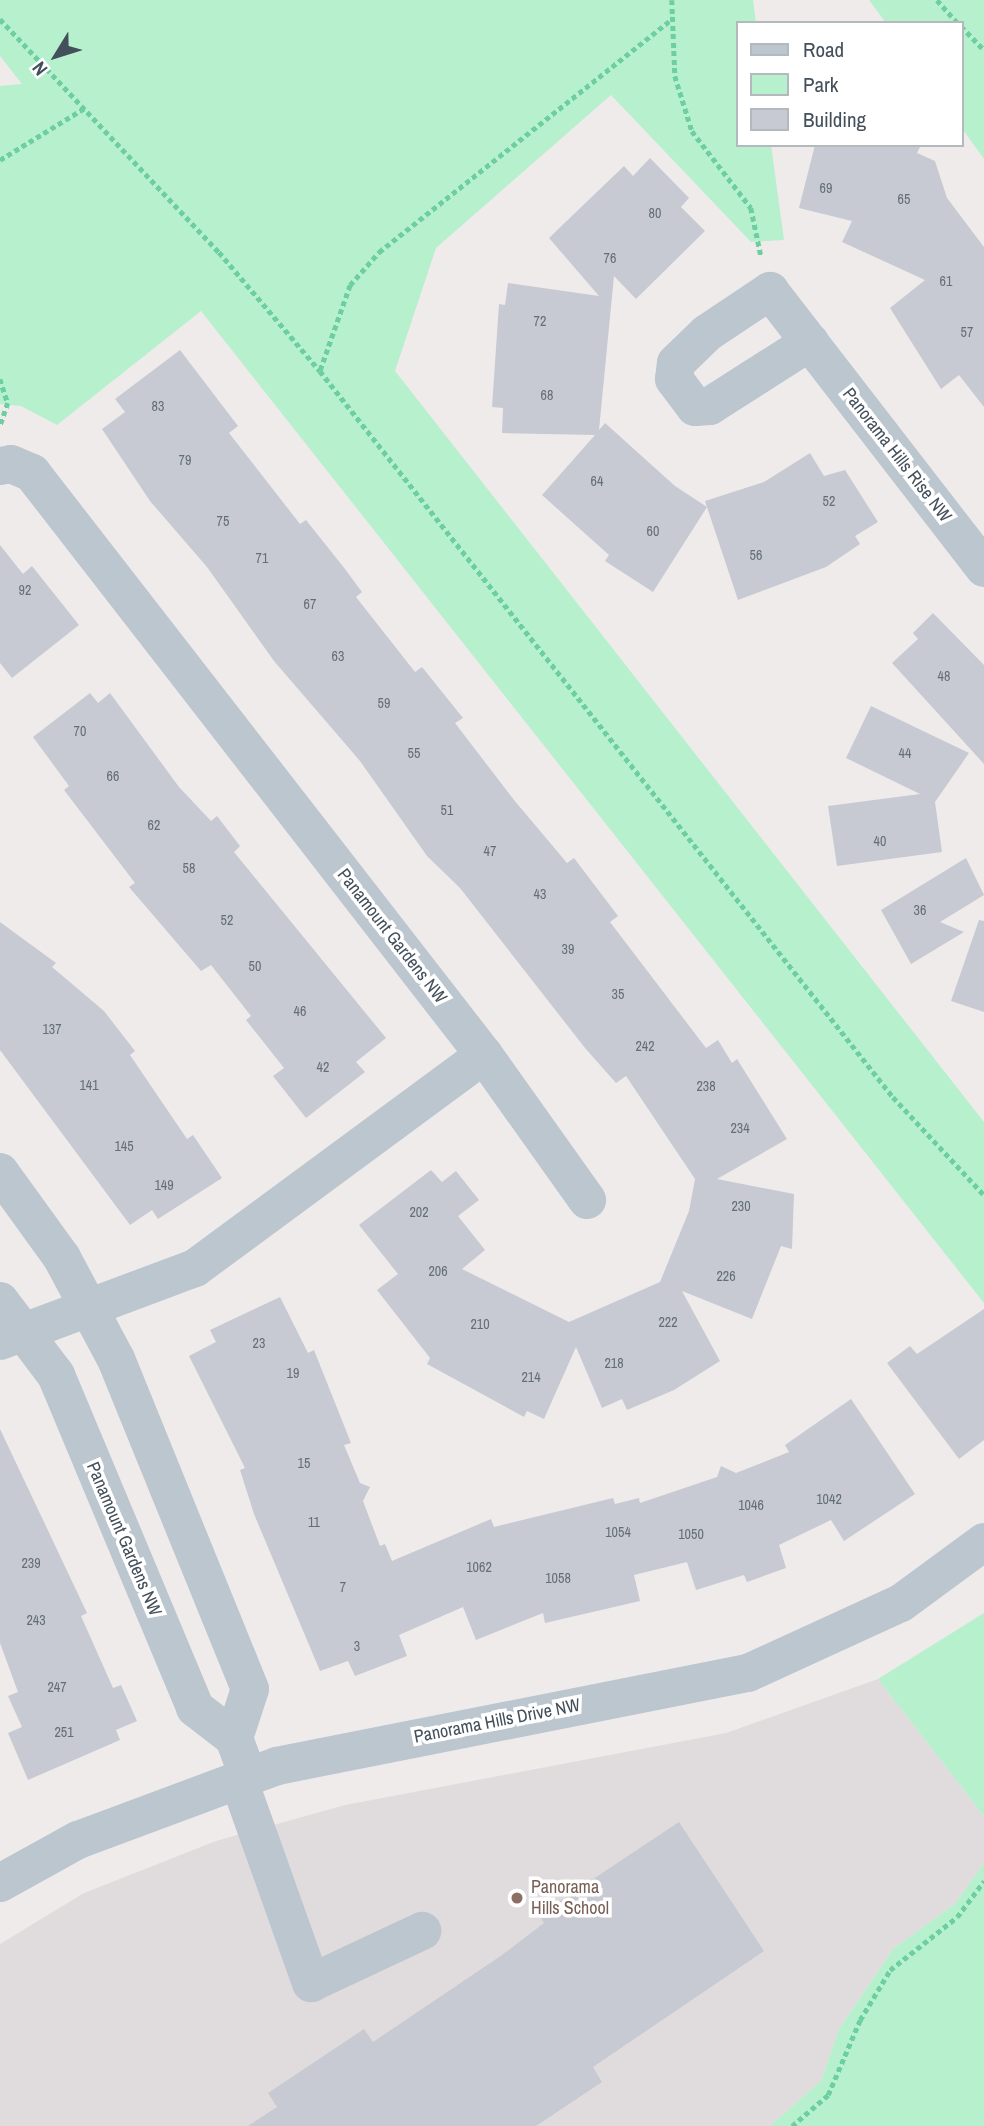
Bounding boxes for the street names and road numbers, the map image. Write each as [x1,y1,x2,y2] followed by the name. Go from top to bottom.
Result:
[838,384,956,526] street label: Panorama Hills Rise NW
[333,864,451,1008] street label: Panamount Gardens NW
[82,1459,166,1619] street label: Panamount Gardens NW
[412,1694,582,1748] street label: Panorama Hills Drive NW

